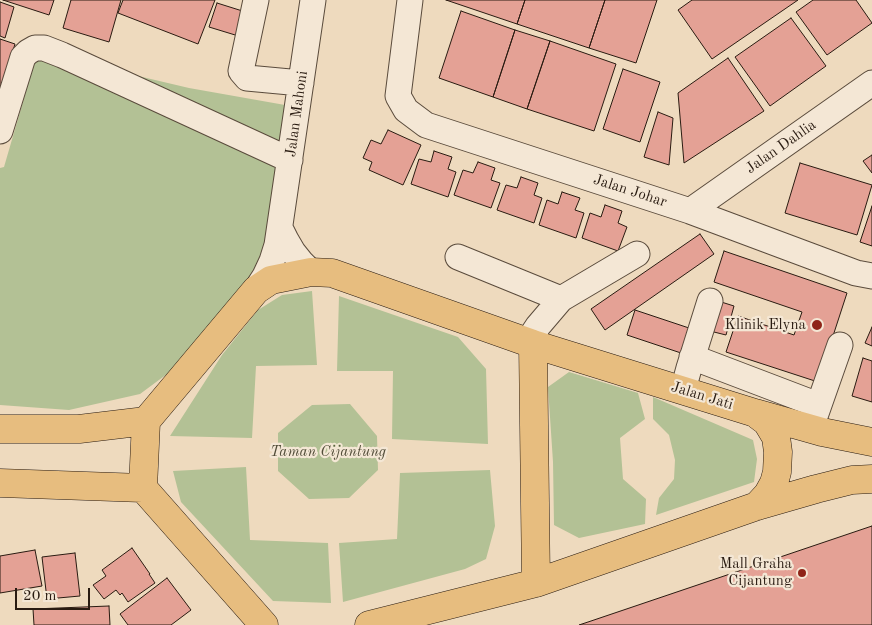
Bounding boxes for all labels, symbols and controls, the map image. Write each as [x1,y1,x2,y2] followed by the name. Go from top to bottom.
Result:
[282,70,312,158] street label: Jalan Mahoni
[742,116,820,178] street label: Jalan Dahlia
[591,171,669,211] street label: Jalan Johar
[725,316,806,334] place label: Klinik Elyna
[810,318,824,332] marker: Klinik Elyna
[669,378,735,414] street label: Jalan Jati
[270,443,386,461] park label: Taman Cijantung
[720,555,792,590] place label: Mall Graha Cijantung
[796,567,808,579] marker: Mall Graha Cijantung
[18,578,92,610] scale bar
[23,589,57,604] text: 20 m

